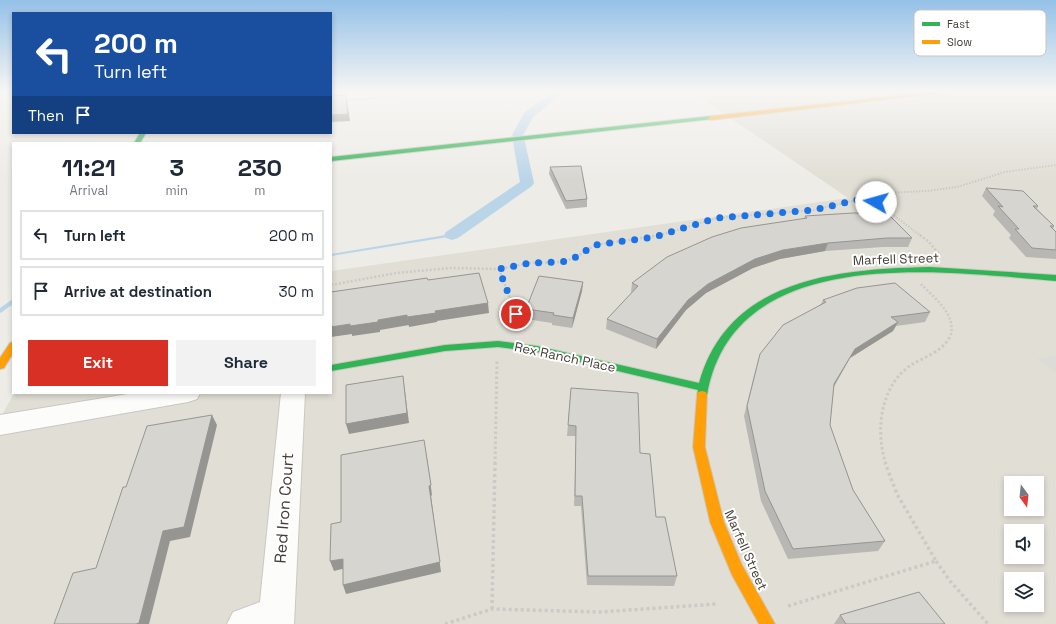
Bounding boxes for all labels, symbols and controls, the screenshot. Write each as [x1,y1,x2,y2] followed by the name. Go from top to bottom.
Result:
[914,10,1046,56] legend
[947,17,970,31] text: Fast
[94,25,178,61] text: 200 m
[28,28,80,80] icon: left
[947,35,972,49] text: Slow
[94,60,167,83] text: Turn left
[72,104,94,126] icon: arrive
[28,106,64,125] text: Then
[62,152,116,183] text: 11:21
[169,152,184,183] text: 3
[238,152,282,183] text: 230
[855,181,897,223] position arrow
[69,182,108,199] text: Arrival
[166,182,188,199] text: min
[254,182,266,199] text: m
[30,224,52,246] icon: left
[64,226,126,245] text: Turn left
[269,226,314,245] text: 200 m
[853,249,939,269] street label: Marfell Street
[30,280,52,302] icon: arrive
[64,282,212,301] text: Arrive at destination
[279,282,314,301] text: 30 m
[499,297,533,331] pin
[505,303,527,325] icon: arrive
[513,338,617,376] street label: Rex Ranch Place
[28,340,168,386] button: Exit
[176,340,316,386] button: Share
[270,452,298,564] street label: Red Iron Court
[1004,476,1044,516] north arrow
[1004,476,1044,612] map controls
[721,507,771,593] street label: Marfell Street
[1004,524,1044,564] button: sound
[1004,572,1044,612] button: layers

